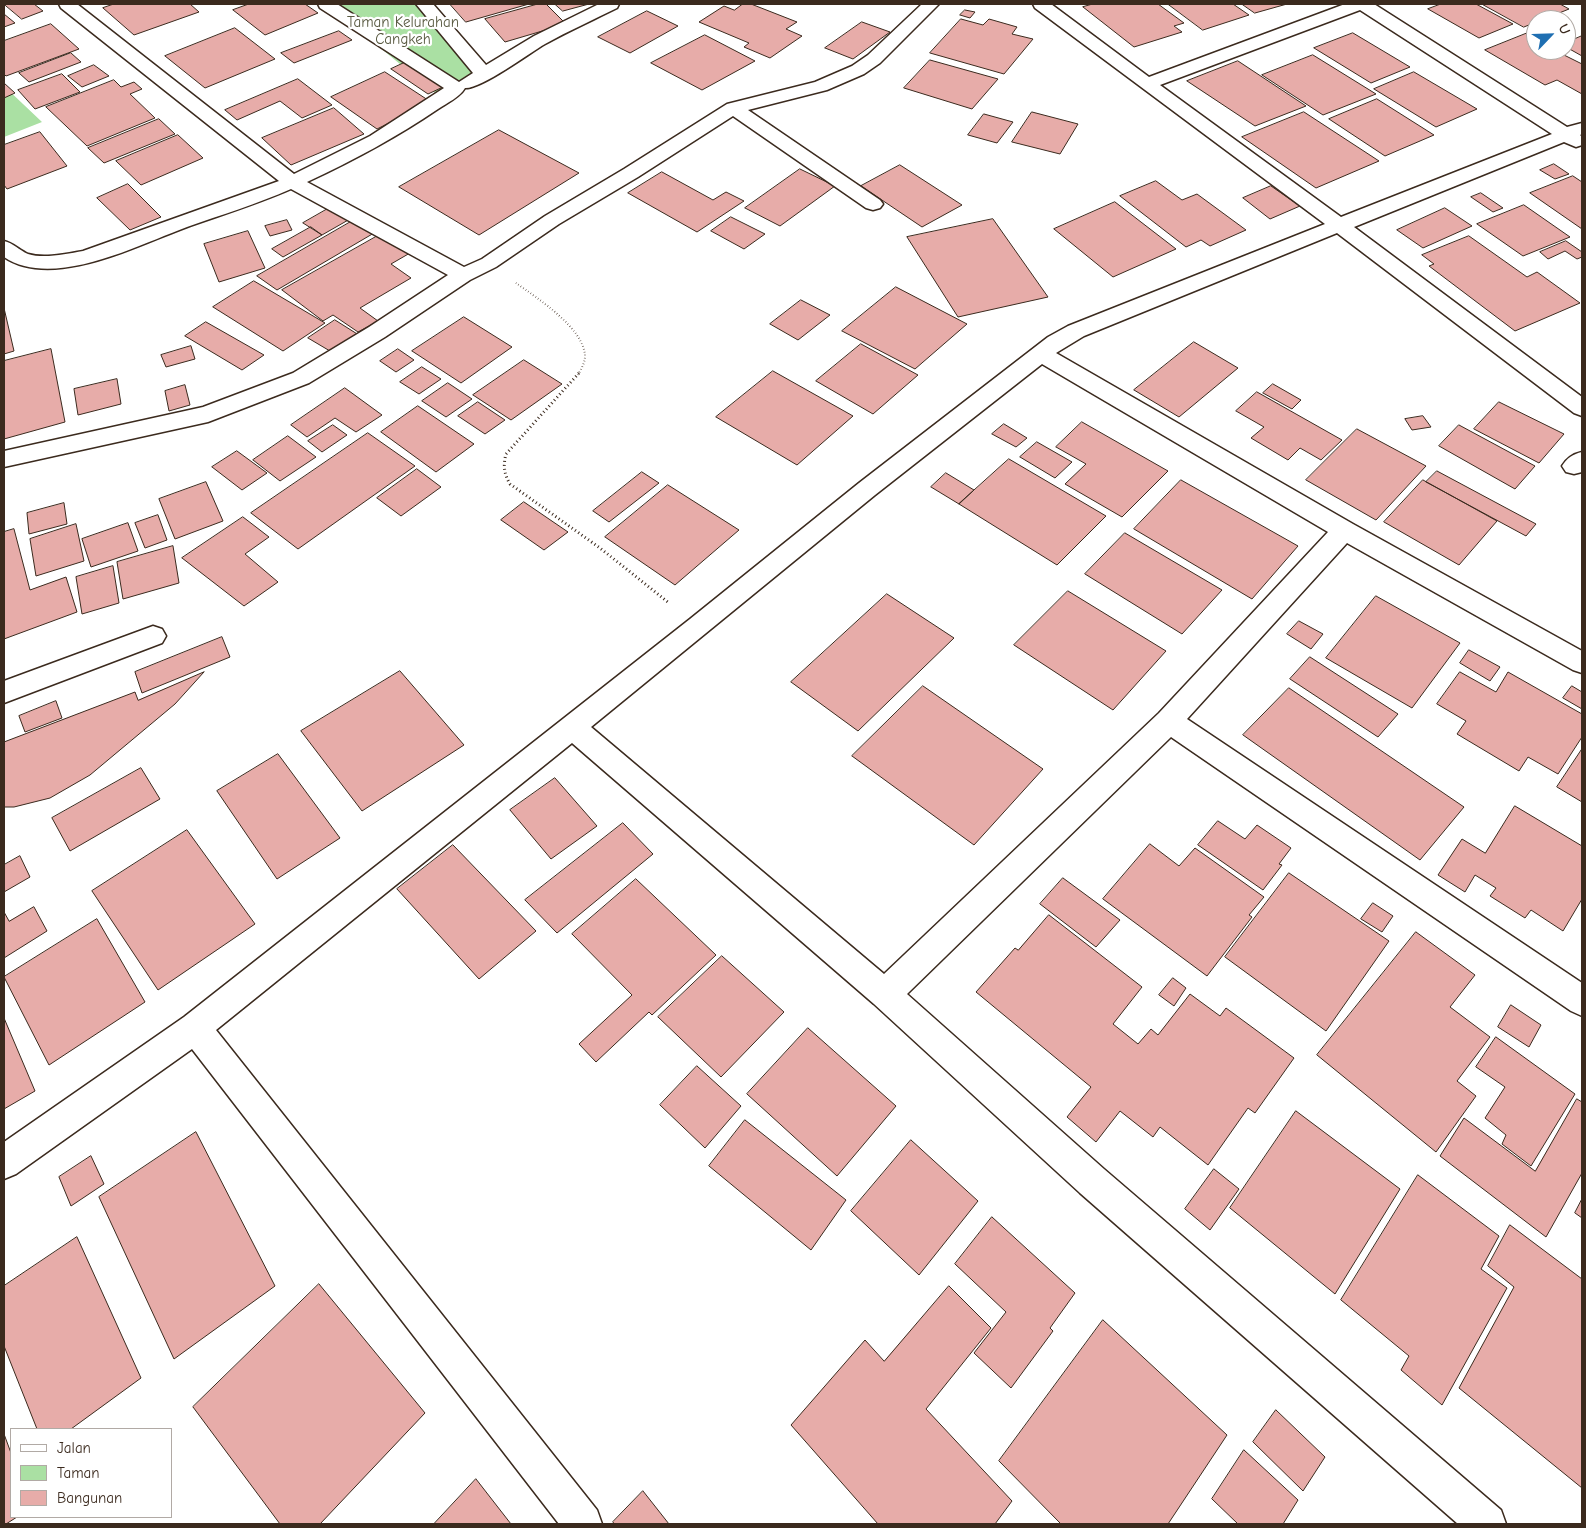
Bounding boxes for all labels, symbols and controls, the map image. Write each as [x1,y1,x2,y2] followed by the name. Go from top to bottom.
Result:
[1526,10,1576,60] north arrow
[347,14,459,49] park label: Taman Kelurahan Cangkeh
[1555,21,1574,37] text: U
[10,1428,172,1518] legend
[57,1439,91,1457] text: Jalan
[57,1464,100,1482] text: Taman
[57,1489,122,1507] text: Bangunan

